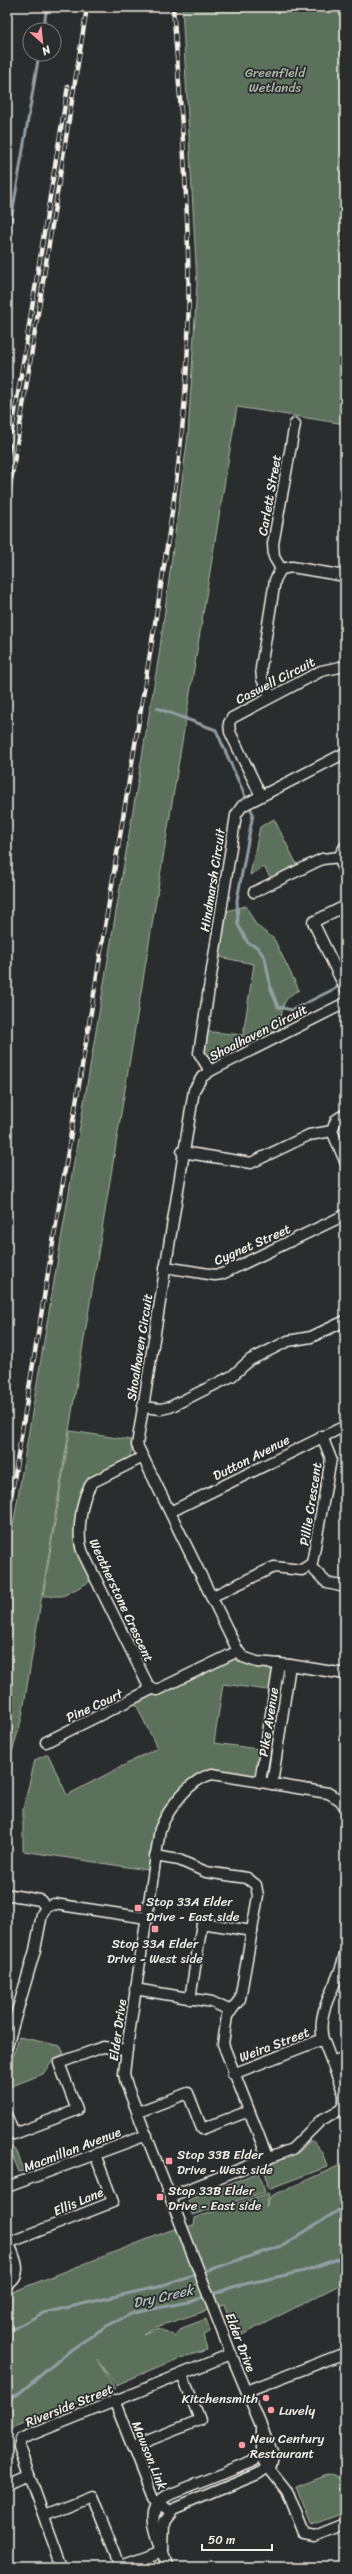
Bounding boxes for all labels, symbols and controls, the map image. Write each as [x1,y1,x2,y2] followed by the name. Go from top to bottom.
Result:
[22,22,62,62] north arrow
[38,40,55,61] text: N
[245,61,306,99] park label: Greenfield Wetlands
[251,452,288,537] street label: Carlett Street
[231,650,319,710] street label: Caswell Circuit
[193,826,232,933] street label: Hindmarsh Circuit
[205,998,312,1067] street label: Shoalhaven Circuit
[210,1217,295,1272] street label: Cygnet Street
[120,1292,159,1402] street label: Shoalhaven Circuit
[209,1428,294,1487] street label: Dutton Avenue
[293,1460,328,1547] street label: Pillie Crescent
[83,1535,160,1666] street label: Weatherstone Crescent
[62,1682,127,1729] street label: Pine Court
[252,1685,285,1758] street label: Pike Avenue
[146,1890,240,1928] place label: Stop 33A Elder Drive - East side
[133,1903,143,1913] marker: Stop 33A Elder Drive - East side
[150,1924,160,1934] marker: Stop 33A Elder Drive - West side
[107,1932,203,1970] place label: Stop 33A Elder Drive - West side
[102,1998,133,2062] street label: Elder Drive
[236,2020,313,2068] street label: Weira Street
[20,2120,124,2179] street label: Macmillan Avenue
[177,2143,273,2181] place label: Stop 33B Elder Drive - West side
[164,2156,174,2166] marker: Stop 33B Elder Drive - West side
[168,2179,262,2217] place label: Stop 33B Elder Drive - East side
[49,2181,107,2222] street label: Ellis Lane
[155,2192,165,2202] marker: Stop 33B Elder Drive - East side
[130,2277,197,2316] water label: Dry Creek
[219,2309,262,2375] street label: Elder Drive
[22,2377,117,2434] street label: Riverside Street
[182,2387,258,2410] place label: Kitchensmith
[261,2393,271,2403] marker: Kitchensmith
[279,2399,315,2422] place label: Luvely
[266,2405,276,2415] marker: Luvely
[125,2417,174,2493] street label: Mawson Link
[250,2427,324,2465] place label: New Century Restaurant
[237,2440,247,2450] marker: New Century Restaurant
[202,2526,272,2552] scale bar
[208,2529,235,2551] text: 50 m

